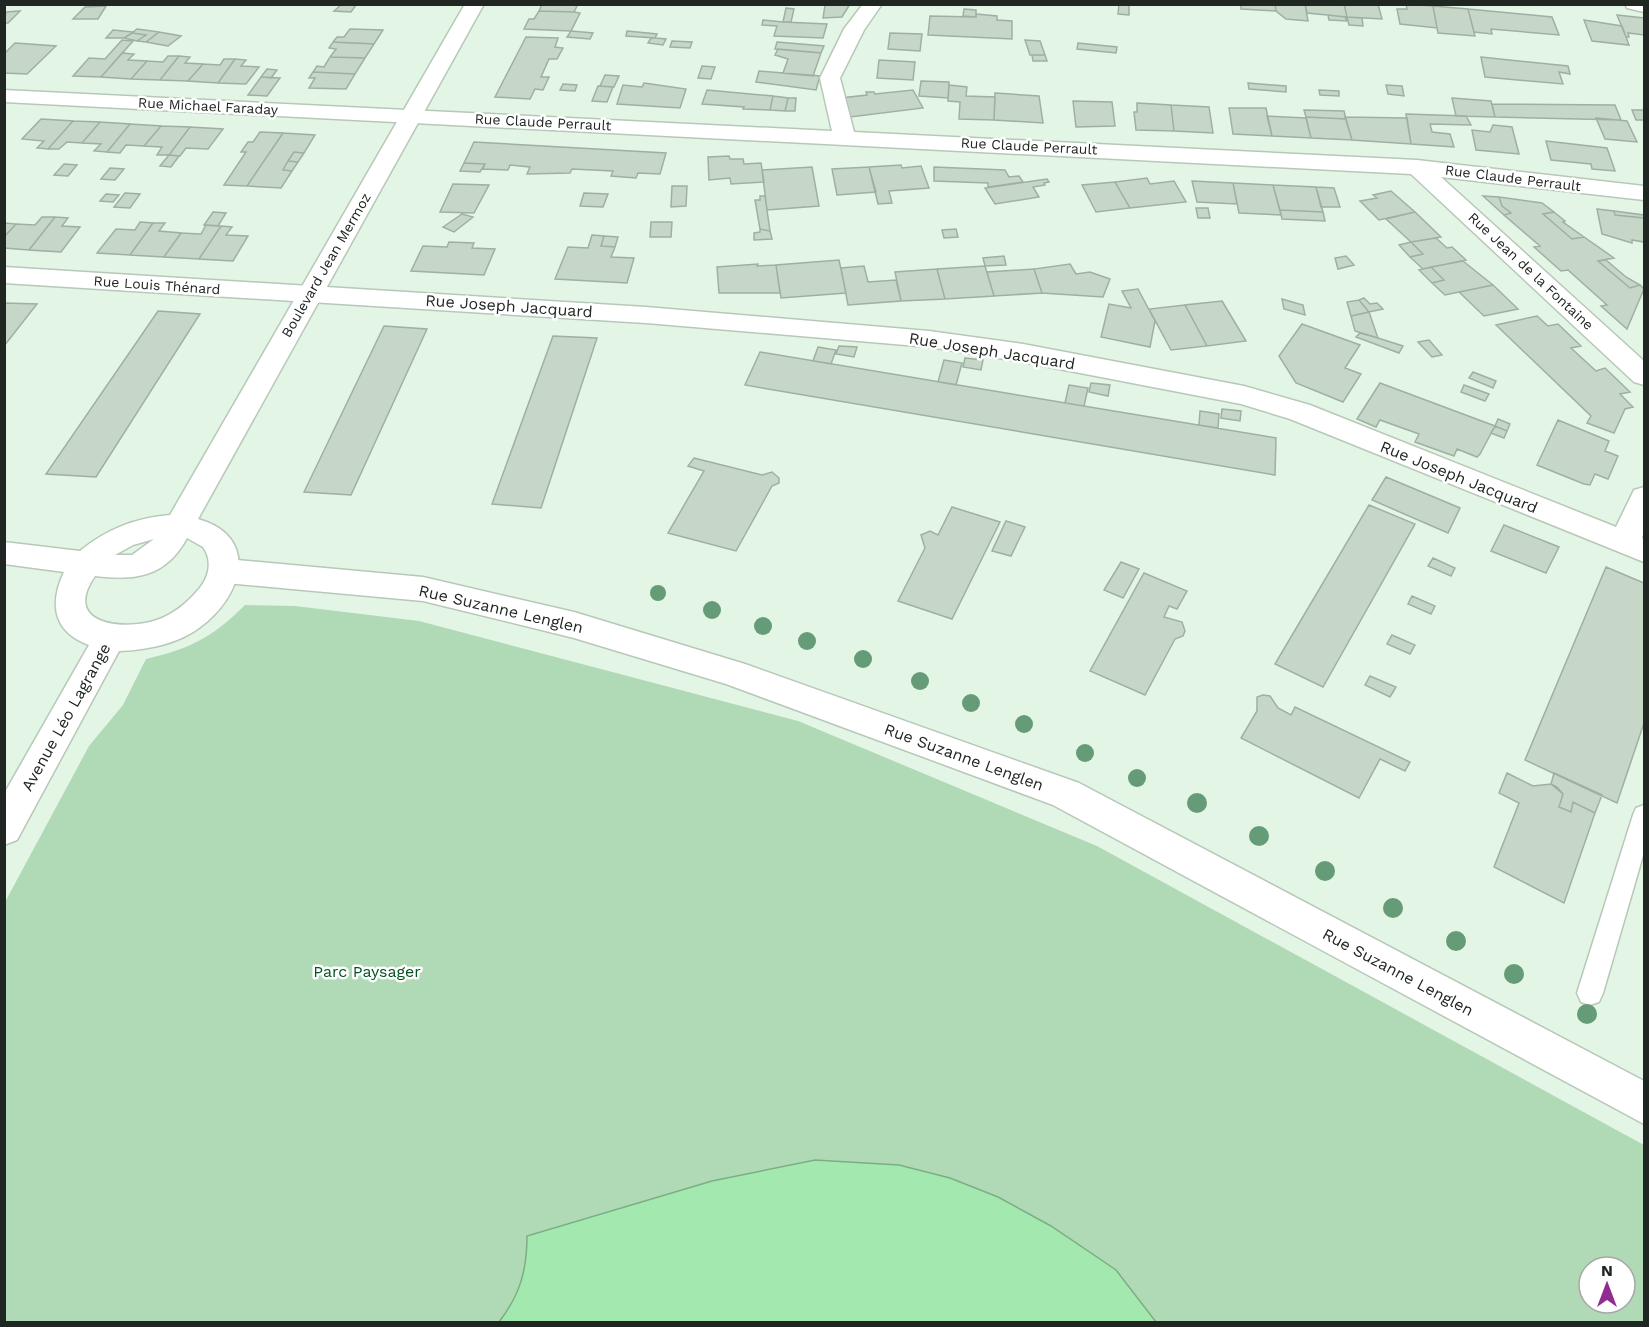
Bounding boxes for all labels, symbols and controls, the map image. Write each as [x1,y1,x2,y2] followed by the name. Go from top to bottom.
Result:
[138,94,279,118] street label: Rue Michael Faraday
[474,110,612,134] street label: Rue Claude Perrault
[960,134,1098,158] street label: Rue Claude Perrault
[1444,162,1582,194] street label: Rue Claude Perrault
[278,190,374,340] street label: Boulevard Jean Mermoz
[1465,209,1597,333] street label: Rue Jean de la Fontaine
[93,273,221,297] street label: Rue Louis Thénard
[425,291,593,321] street label: Rue Joseph Jacquard
[908,328,1076,374] street label: Rue Joseph Jacquard
[1378,437,1540,517] street label: Rue Joseph Jacquard
[417,581,585,637] street label: Rue Suzanne Lenglen
[17,640,115,794] street label: Avenue Léo Lagrange
[882,719,1046,795] street label: Rue Suzanne Lenglen
[1319,924,1477,1020] street label: Rue Suzanne Lenglen
[313,962,421,981] park label: Parc Paysager
[1577,1255,1637,1315] north arrow
[1601,1261,1613,1280] text: N

